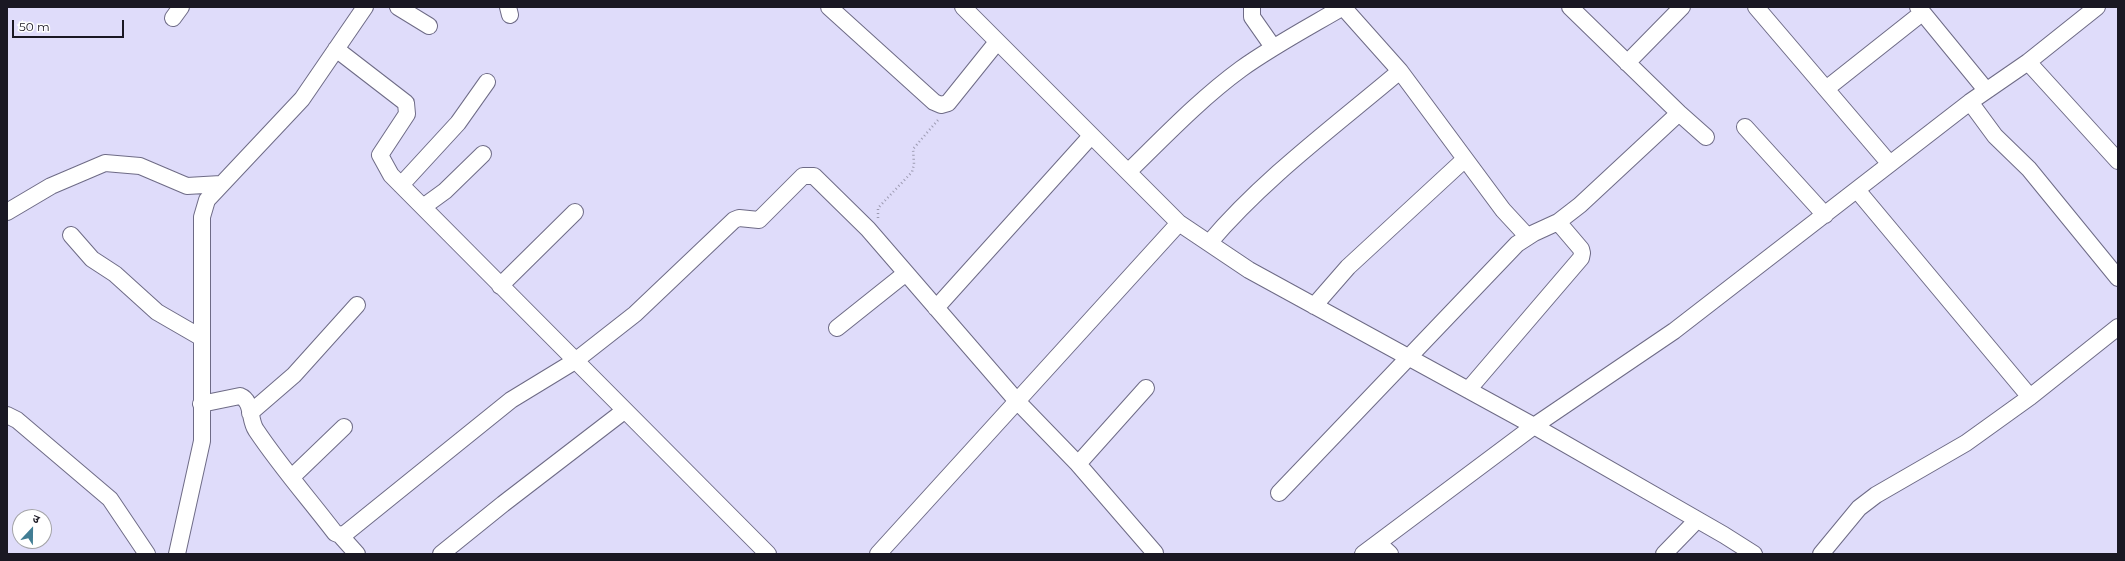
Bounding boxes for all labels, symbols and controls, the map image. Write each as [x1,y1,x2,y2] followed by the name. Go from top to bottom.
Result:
[14,12,126,38] scale bar
[19,19,50,34] text: 50 m
[12,509,52,549] north arrow
[31,511,42,526] text: उ

